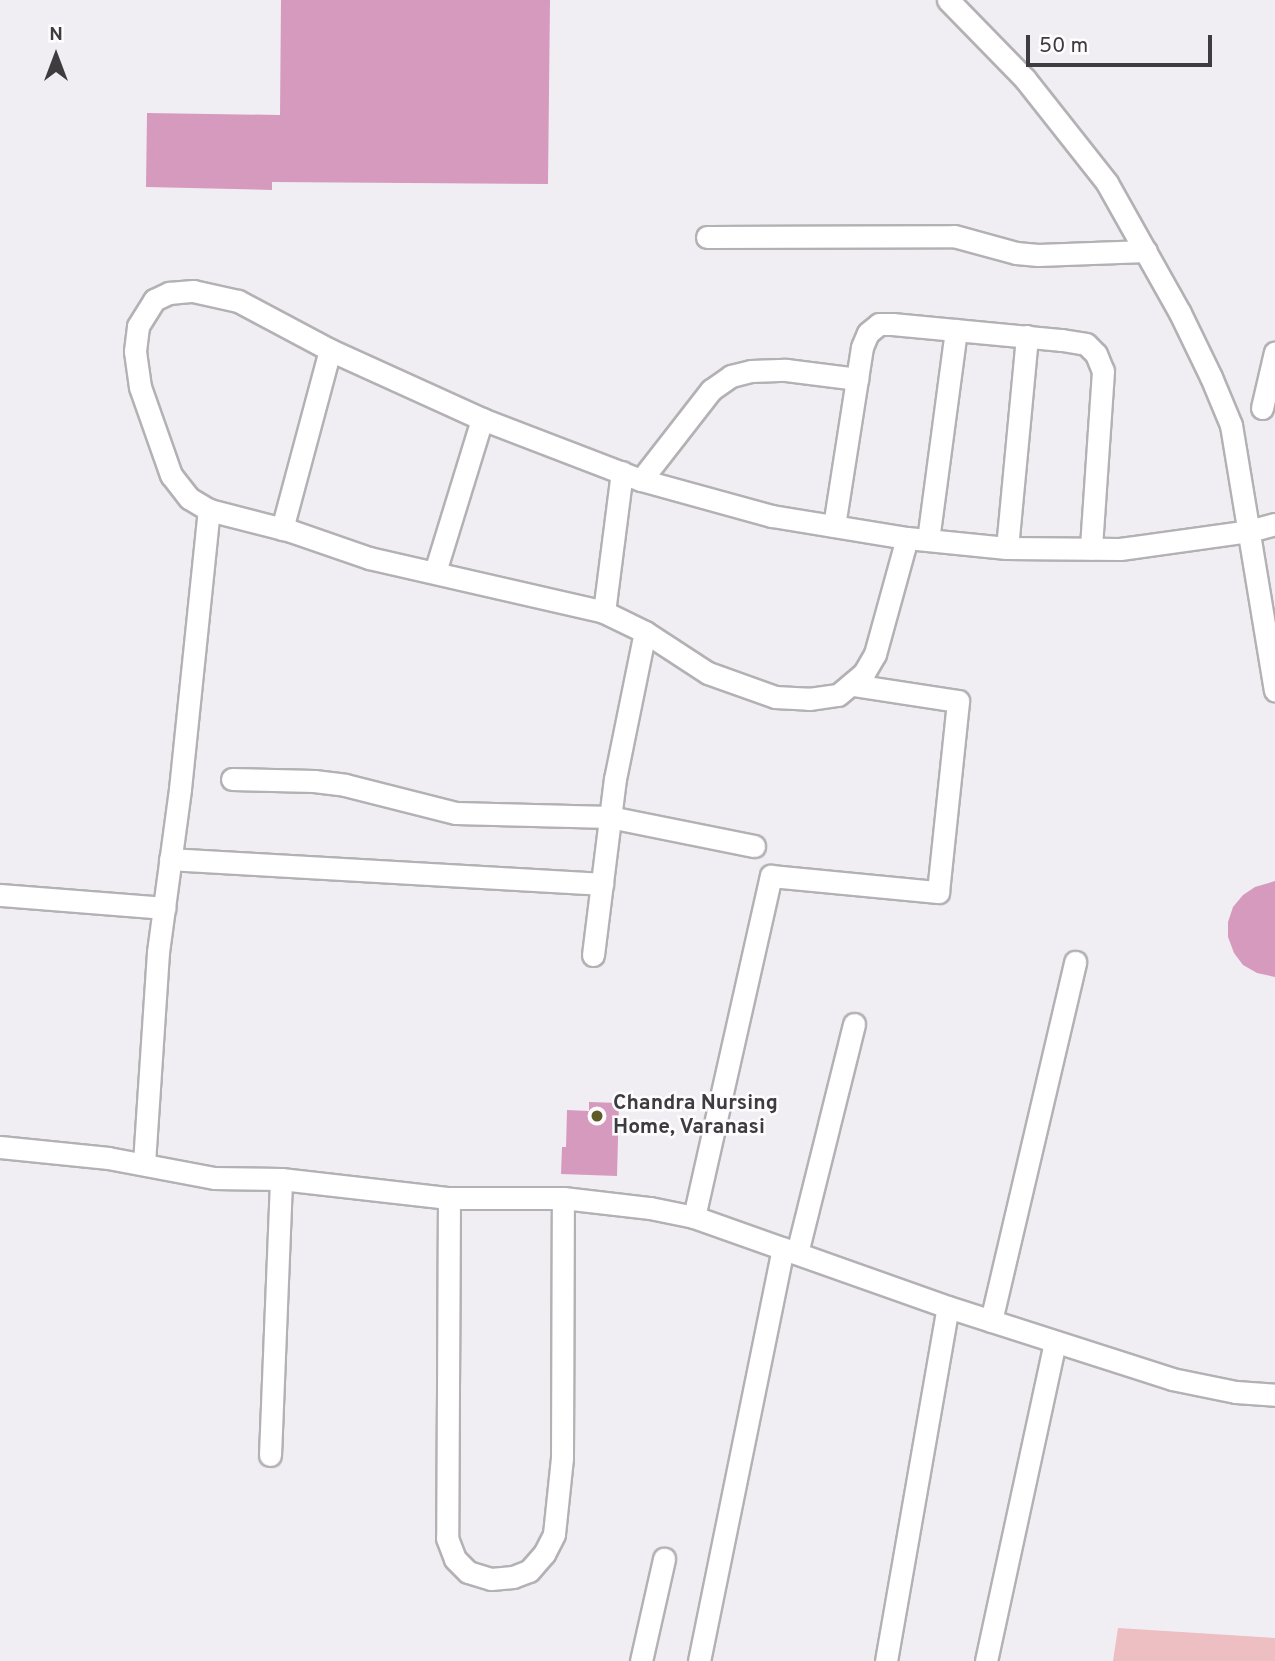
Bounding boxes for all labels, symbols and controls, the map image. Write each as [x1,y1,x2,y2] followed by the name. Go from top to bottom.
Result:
[21,21,91,91] north arrow
[1030,21,1216,65] scale bar
[49,23,63,47] text: N
[1039,33,1088,60] text: 50 m
[613,1091,778,1141] place label: Chandra Nursing Home, Varanasi
[587,1106,607,1126] marker: Chandra Nursing Home, Varanasi

